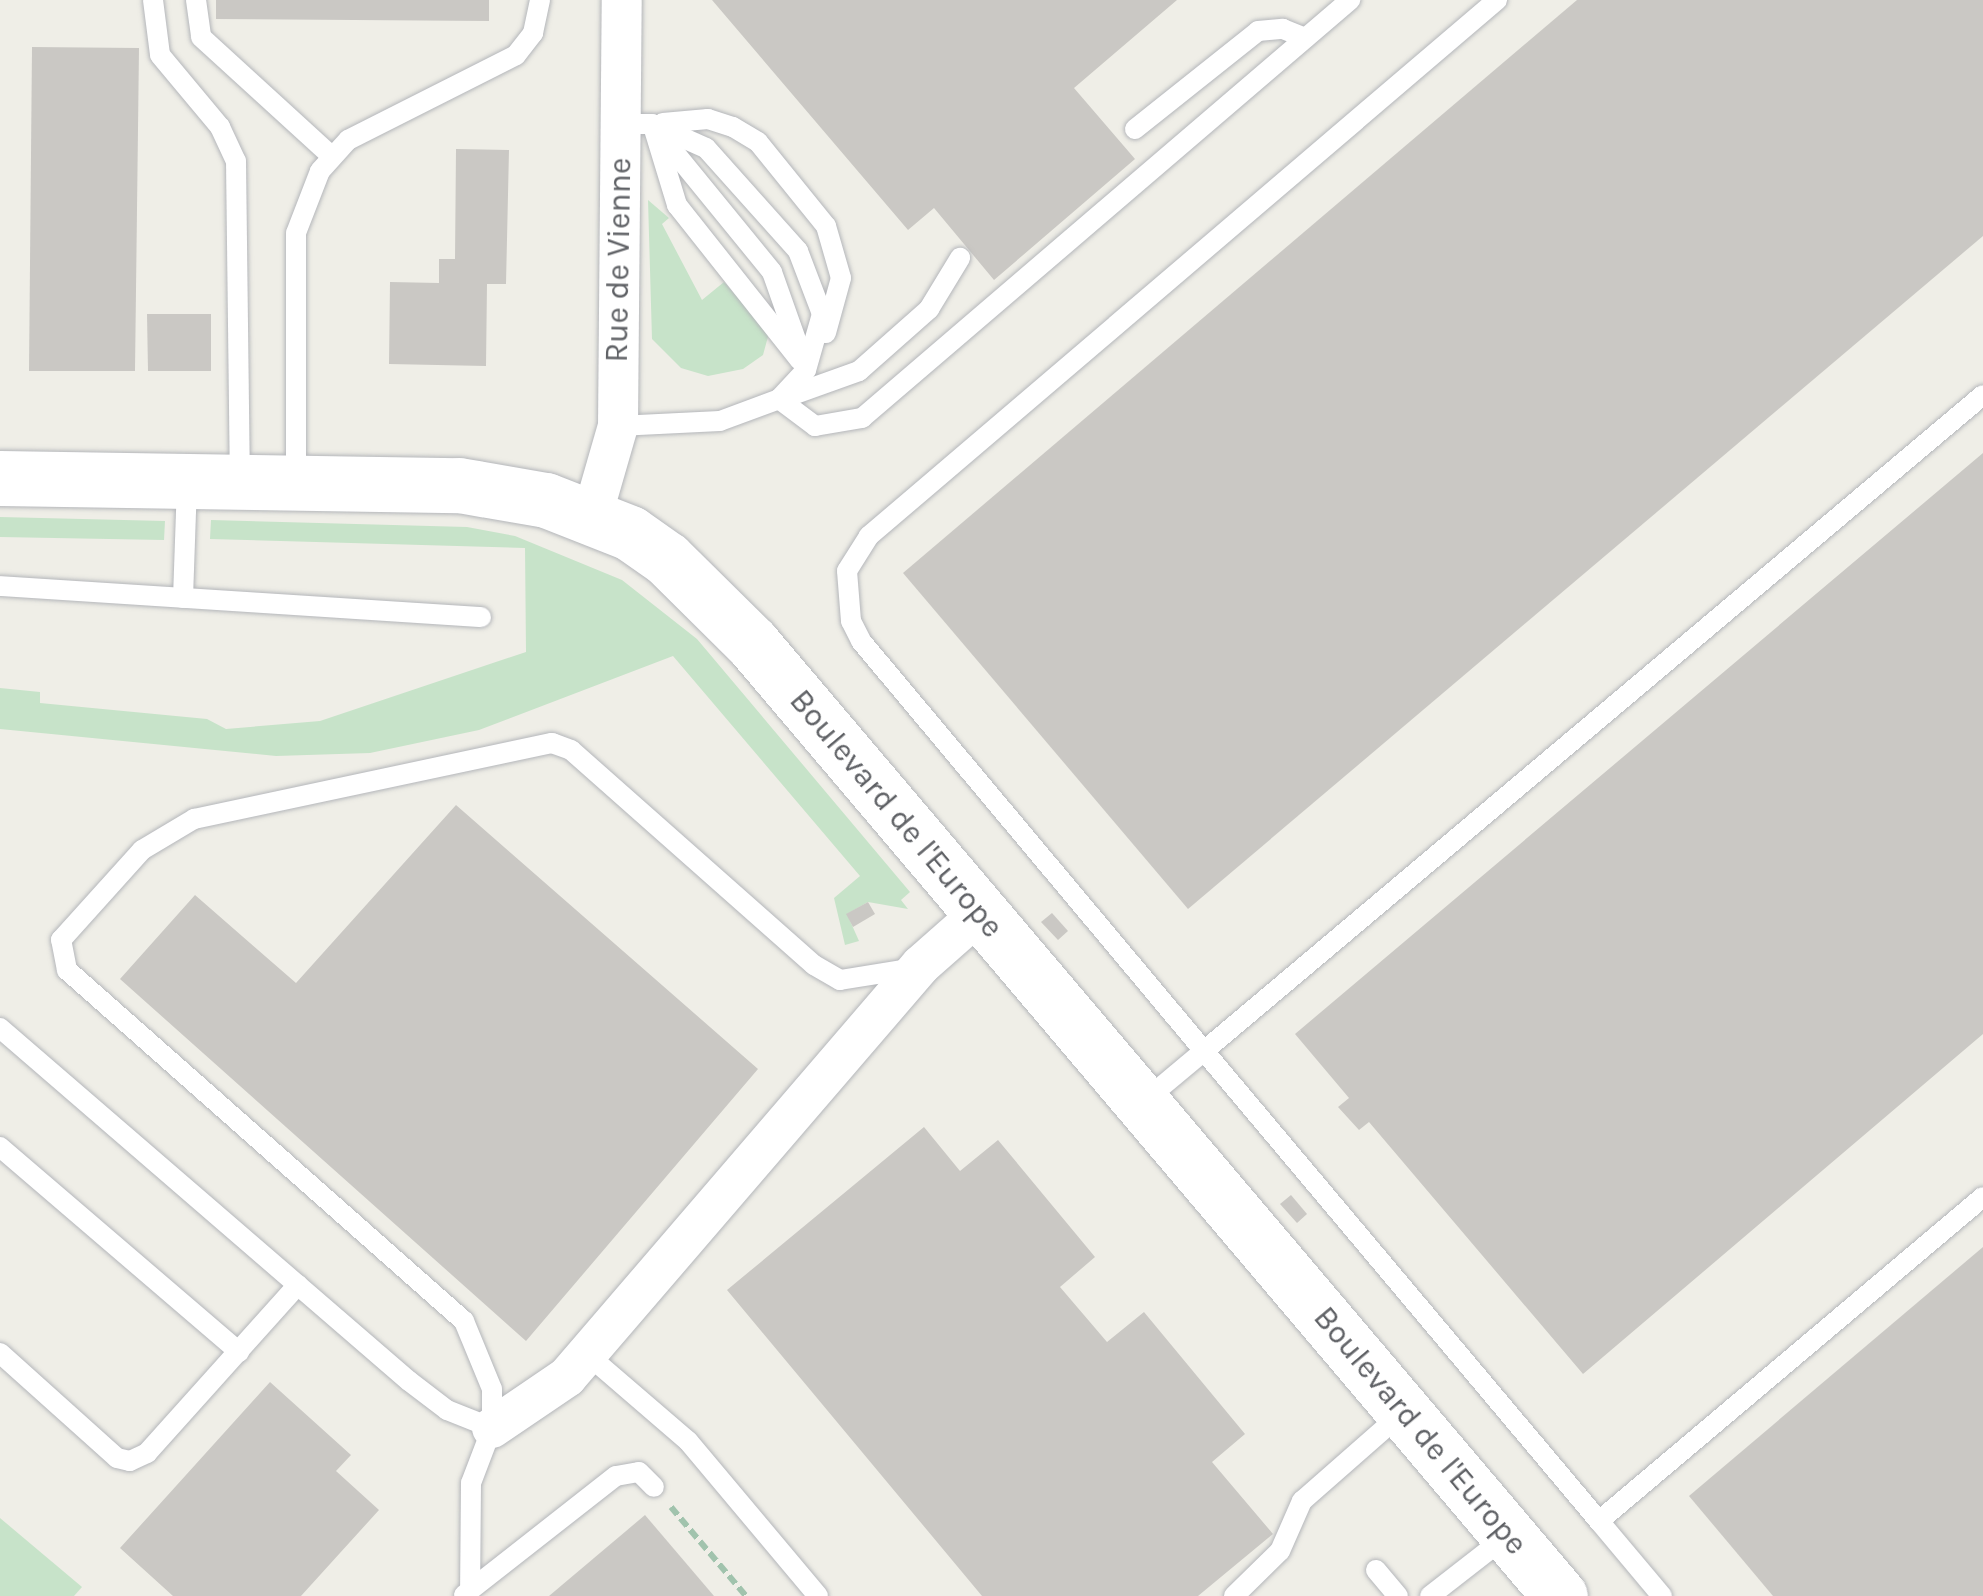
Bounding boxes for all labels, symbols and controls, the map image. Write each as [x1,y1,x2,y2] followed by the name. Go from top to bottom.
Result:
[598,157,640,363] street label: Rue de Vienne
[781,682,1011,946] street label: Boulevard de l'Europe
[1305,1299,1535,1563] street label: Boulevard de l'Europe

